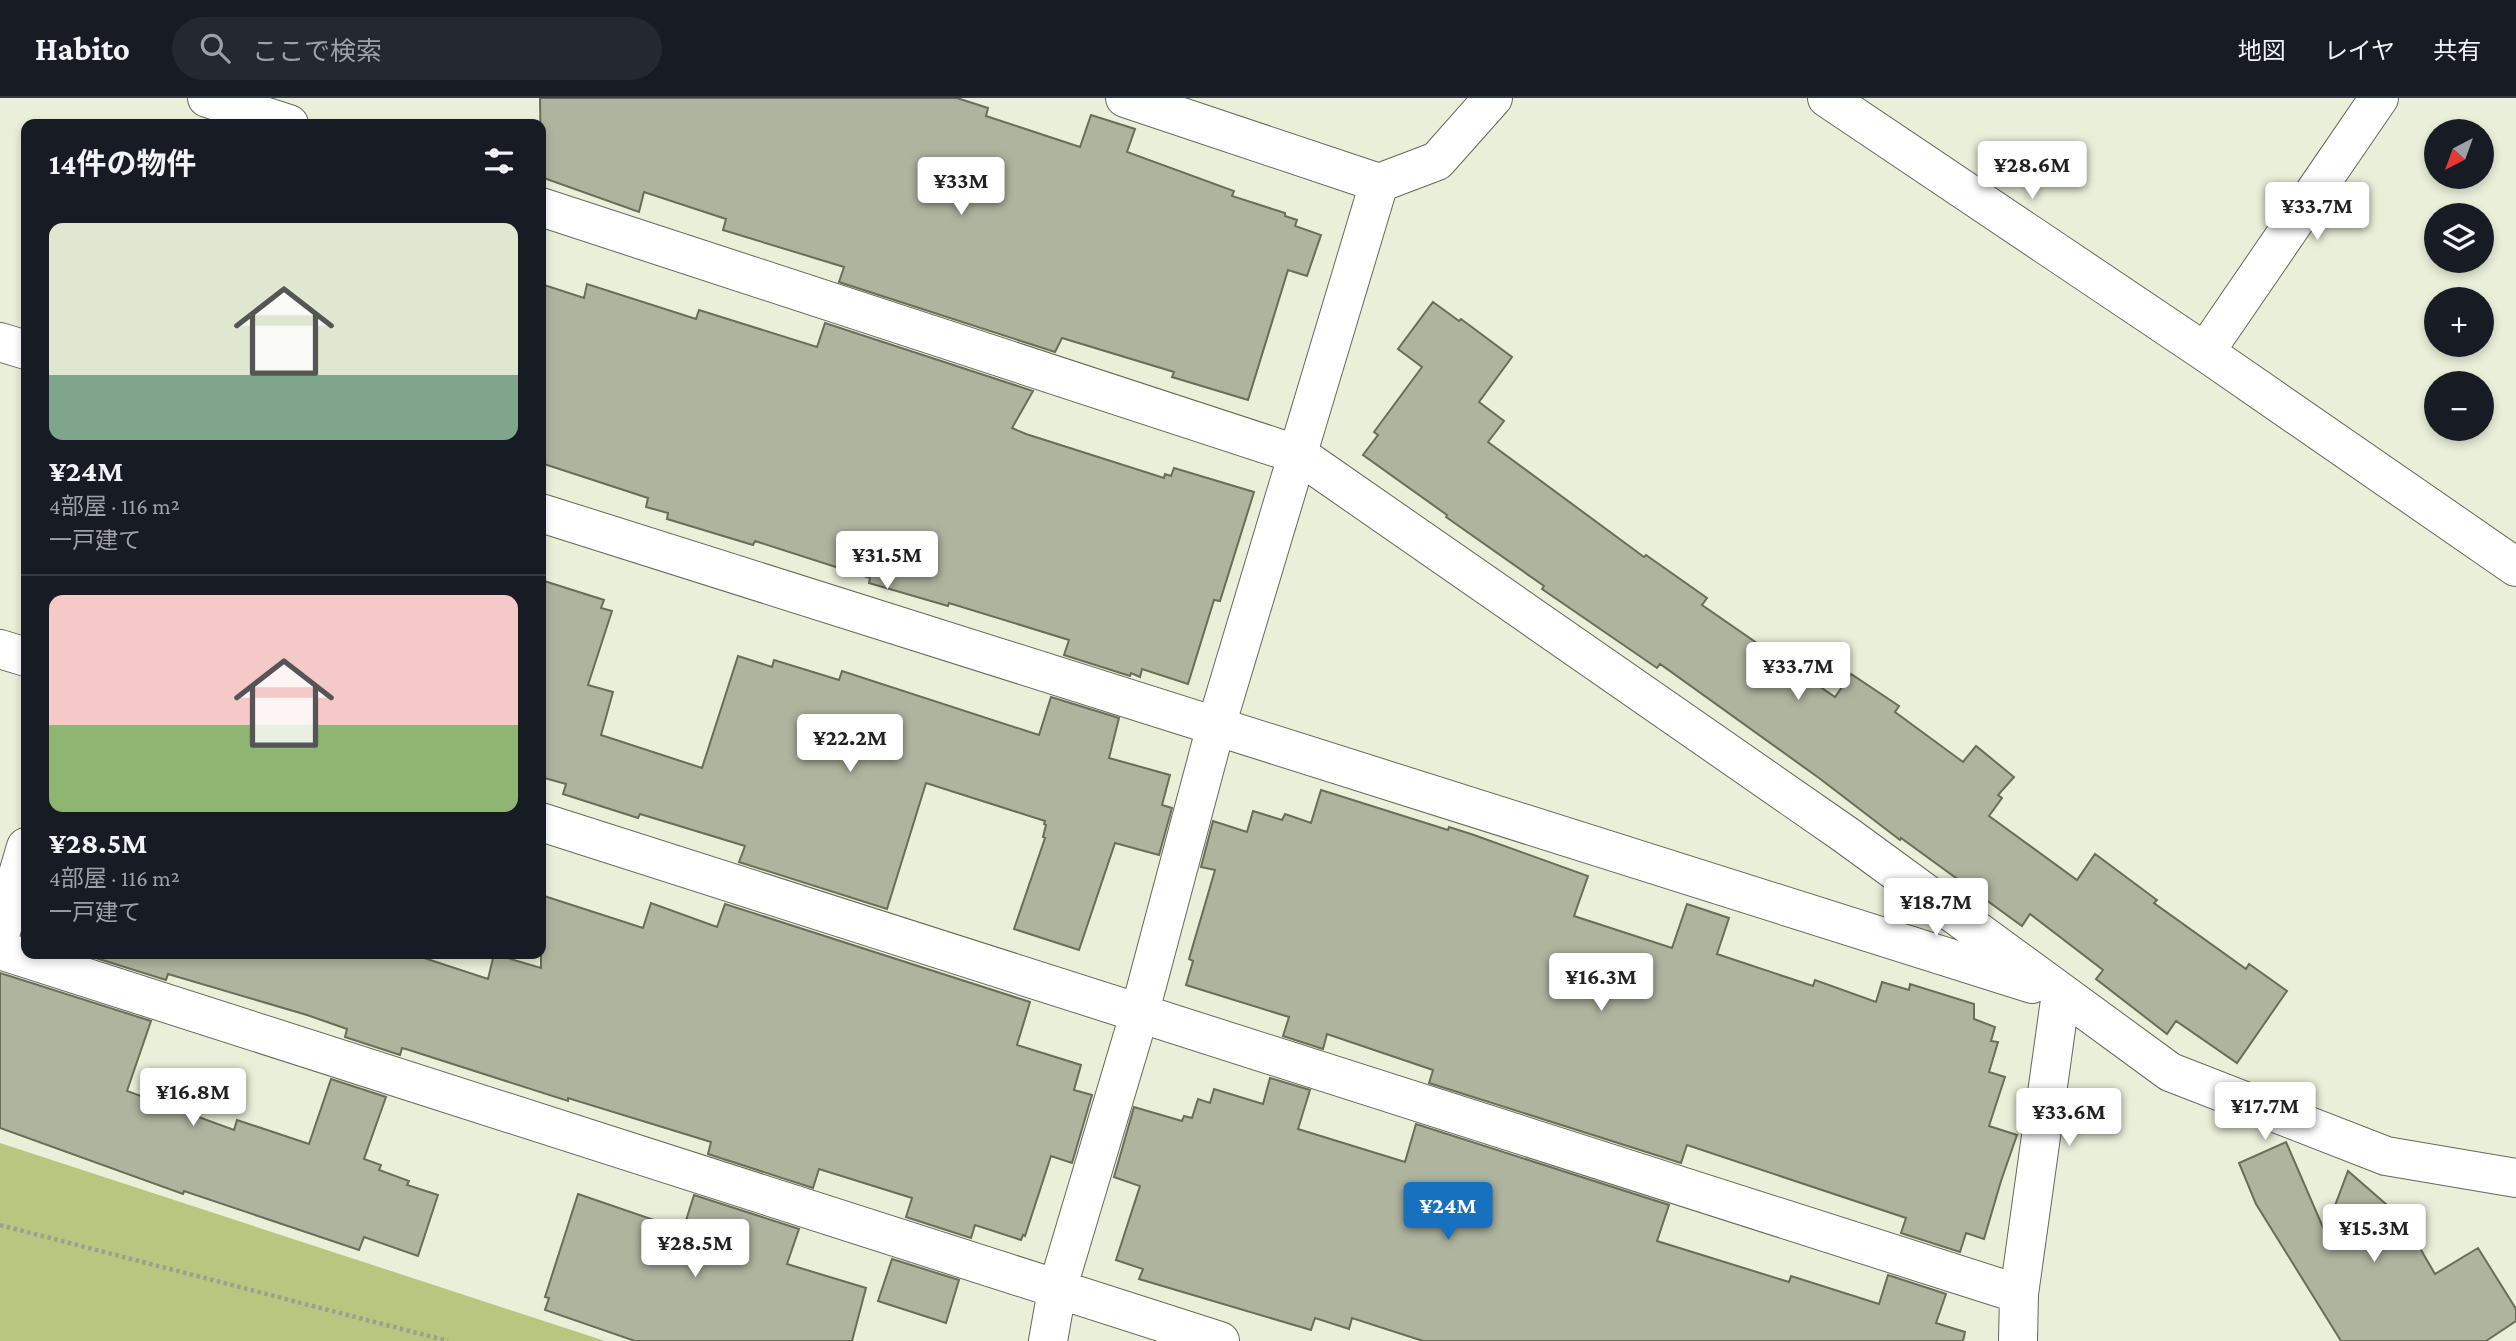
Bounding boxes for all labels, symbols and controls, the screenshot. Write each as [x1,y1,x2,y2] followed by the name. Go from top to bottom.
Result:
[172,17,662,80] search box
[196,29,234,67] icon: search
[35,30,130,67] text: Habito
[252,37,382,66] text: ここで検索
[2238,37,2286,64] text: 地図
[2324,37,2395,64] text: レイヤ
[2433,37,2481,64] text: 共有
[2424,119,2494,189] north arrow
[2424,119,2494,441] map controls
[1975,141,2089,201] pin: ¥28.6M
[480,142,518,180] icon: filters
[49,147,196,180] text: 14件の物件
[1994,151,2070,177] text: ¥28.6M
[920,158,1002,217] pin: ¥33M
[934,167,988,193] text: ¥33M
[2260,183,2374,242] pin: ¥33.7M
[2281,192,2353,218] text: ¥33.7M
[2424,203,2494,273] button: layers
[221,268,347,394] icon: home
[2424,287,2494,357] button: +
[2424,371,2494,441] button: −
[49,454,123,487] text: ¥24M
[49,493,180,519] text: 4部屋 · 116 m²
[49,527,141,553] text: 一戸建て
[830,532,944,591] pin: ¥31.5M
[852,541,922,567] text: ¥31.5M
[221,640,347,766] icon: home
[1741,642,1855,702] pin: ¥33.7M
[1762,652,1834,678] text: ¥33.7M
[793,714,907,774] pin: ¥22.2M
[813,724,887,750] text: ¥22.2M
[49,826,147,859] text: ¥28.5M
[49,865,180,891] text: 4部屋 · 116 m²
[1879,878,1993,938] pin: ¥18.7M
[1900,888,1972,914] text: ¥18.7M
[49,899,141,925] text: 一戸建て
[1544,954,1658,1013] pin: ¥16.3M
[1565,963,1637,989] text: ¥16.3M
[136,1068,250,1128] pin: ¥16.8M
[156,1078,230,1104] text: ¥16.8M
[2208,1082,2322,1142] pin: ¥17.7M
[2012,1088,2126,1148] pin: ¥33.6M
[2231,1092,2299,1118] text: ¥17.7M
[2032,1098,2106,1124] text: ¥33.6M
[1407,1182,1489,1242] pin: ¥24M
[1420,1192,1476,1218] text: ¥24M
[2317,1204,2431,1264] pin: ¥15.3M
[2339,1214,2409,1240] text: ¥15.3M
[638,1220,752,1279] pin: ¥28.5M
[657,1229,733,1255] text: ¥28.5M

